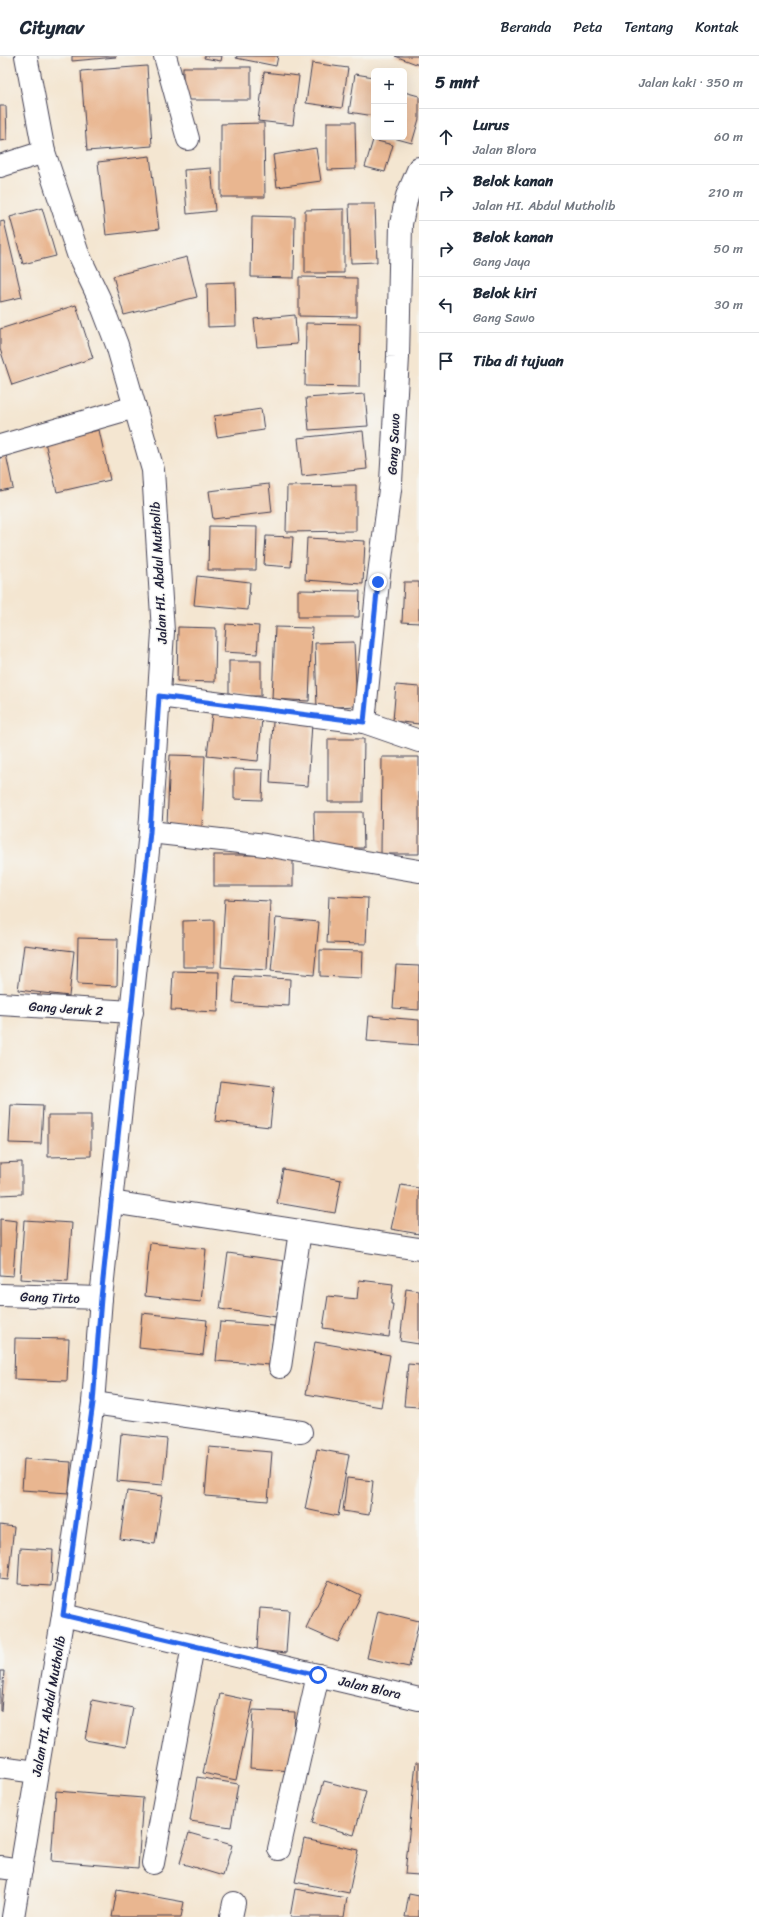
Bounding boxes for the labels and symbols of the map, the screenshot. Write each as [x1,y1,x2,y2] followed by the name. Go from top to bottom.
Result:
[380,412,407,475] street label: Gang Sawo
[143,501,174,646] street label: Jalan HI. Abdul Mutholib
[369,573,387,591] route end
[28,994,104,1023] street label: Gang Jeruk 2
[20,1285,81,1310] street label: Gang Tirto
[25,1634,72,1779] street label: Jalan HI. Abdul Mutholib
[309,1666,327,1684] route start
[335,1669,404,1706] street label: Jalan Blora

